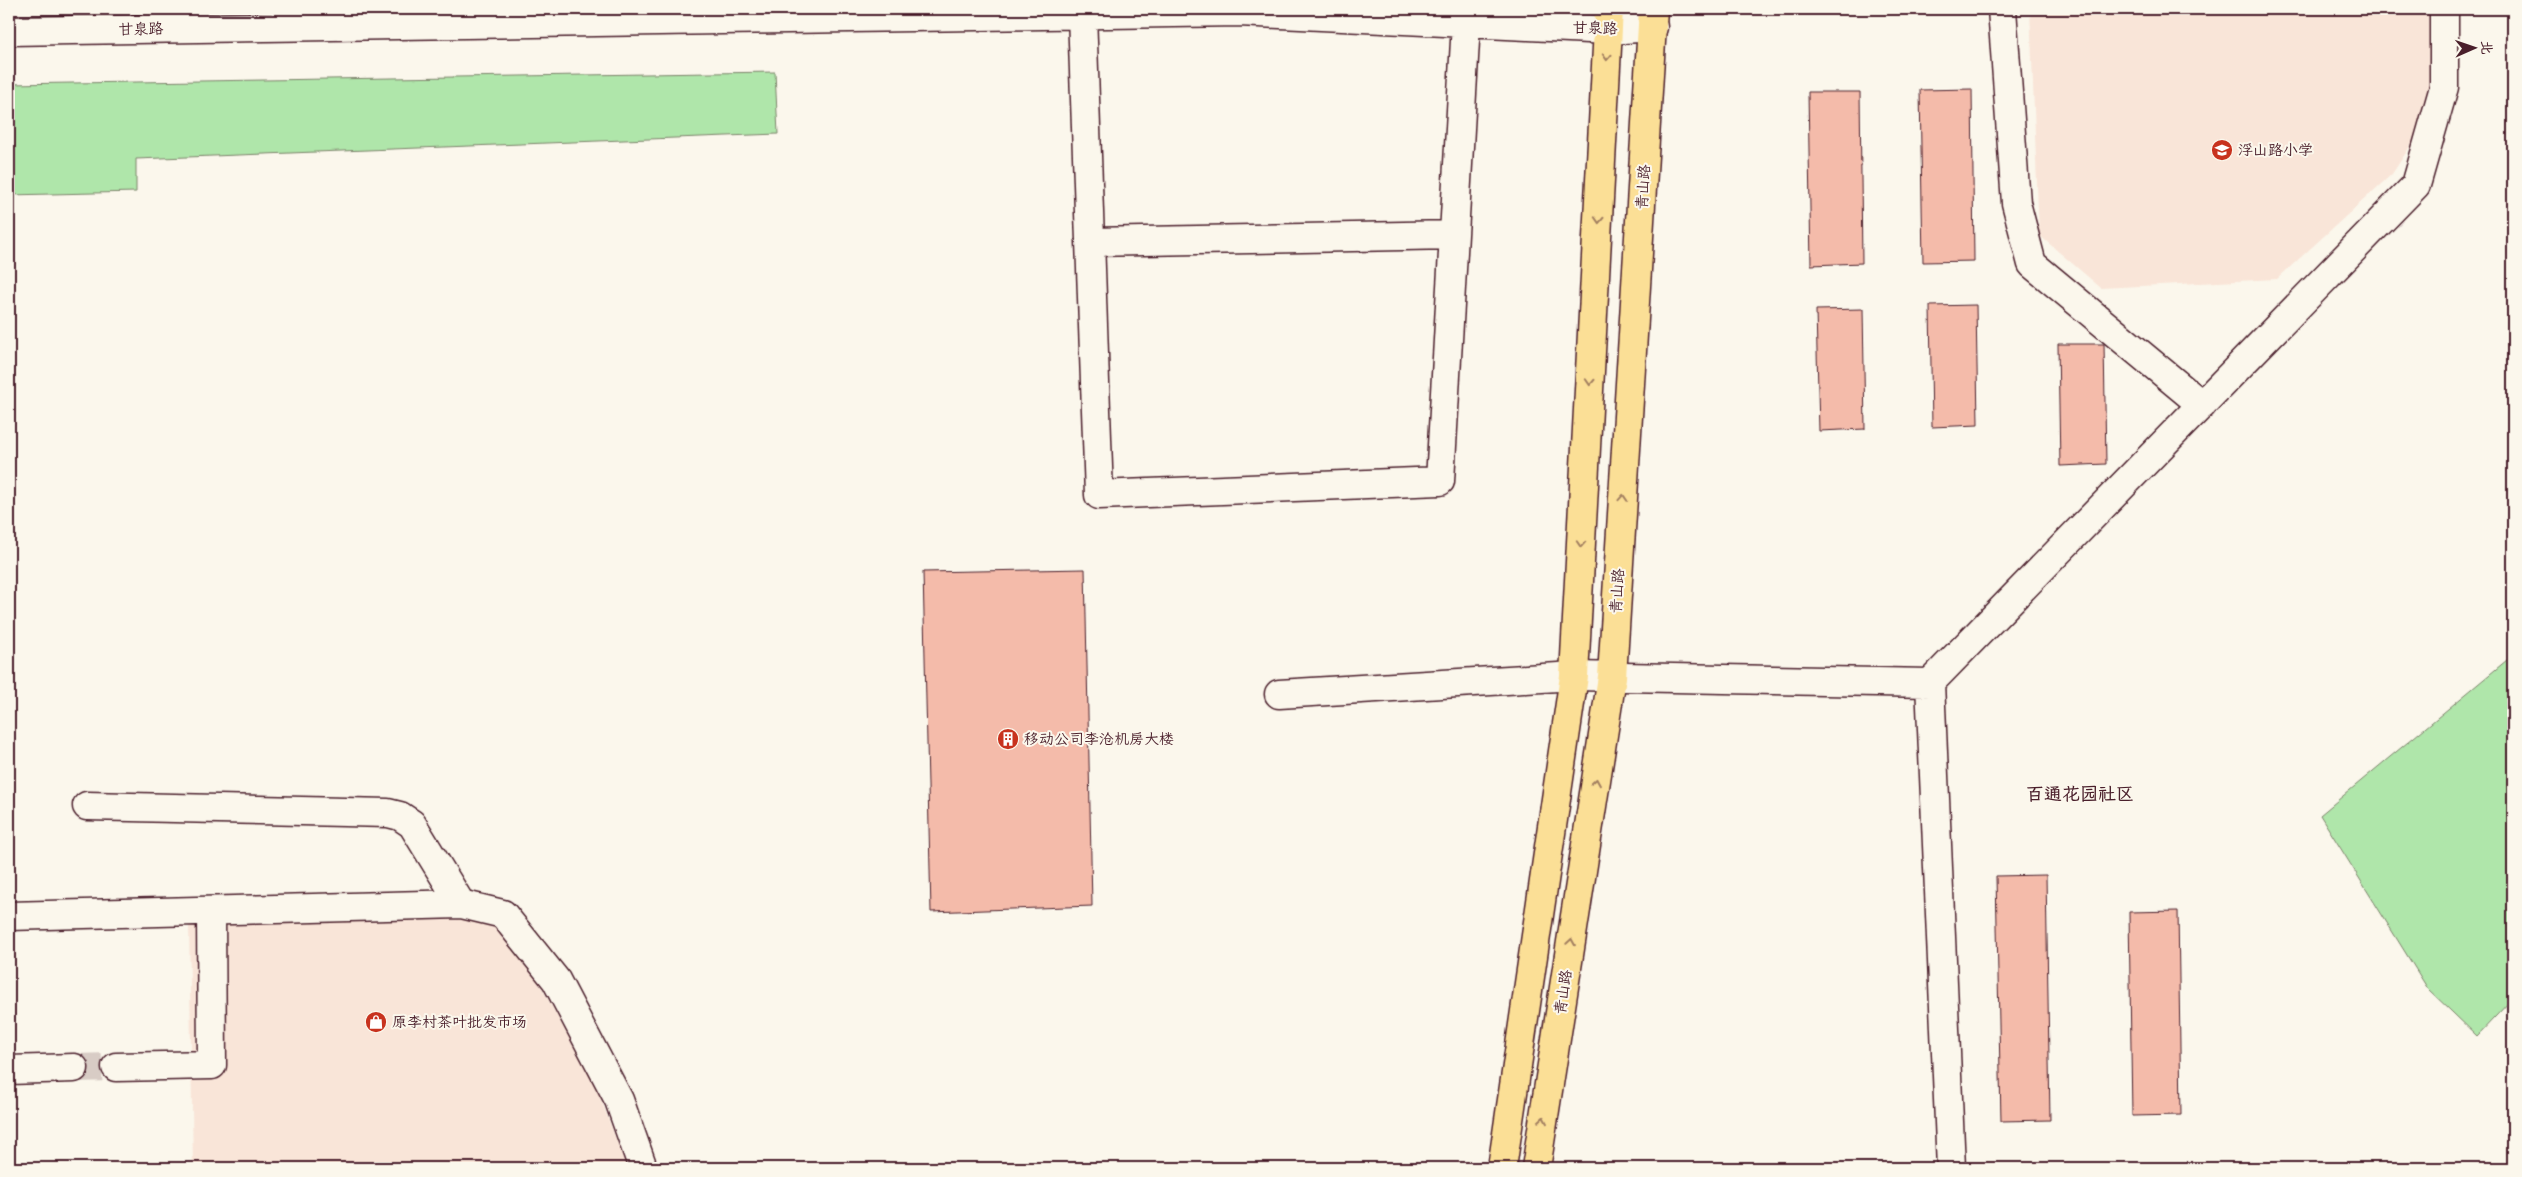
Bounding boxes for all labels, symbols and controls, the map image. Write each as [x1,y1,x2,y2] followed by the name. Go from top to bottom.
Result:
[1572,19,1618,37] street label: 甘泉路
[118,20,164,38] street label: 甘泉路
[2450,22,2500,72] north arrow
[2478,40,2495,55] text: 北
[1602,54,1613,62] one-way arrow
[2210,138,2234,162] school or university icon: 浮山路小学
[2238,141,2313,159] place label: 浮山路小学
[1632,164,1654,210] street label: 青山路
[1593,216,1604,224] one-way arrow
[1584,378,1595,386] one-way arrow
[1618,494,1629,502] one-way arrow
[1576,541,1587,549] one-way arrow
[1606,568,1628,614] street label: 青山路
[996,727,1020,751] building icon: 移动公司李沧机房大楼
[1024,730,1174,748] place label: 移动公司李沧机房大楼
[1590,777,1600,786] one-way arrow
[2026,784,2134,805] district label: 百通花园社区
[1565,938,1576,946] one-way arrow
[1551,968,1575,1016] street label: 青山路
[364,1010,388,1034] shop icon: 原李村茶叶批发市场
[392,1013,527,1031] place label: 原李村茶叶批发市场
[1538,1116,1548,1124] one-way arrow

